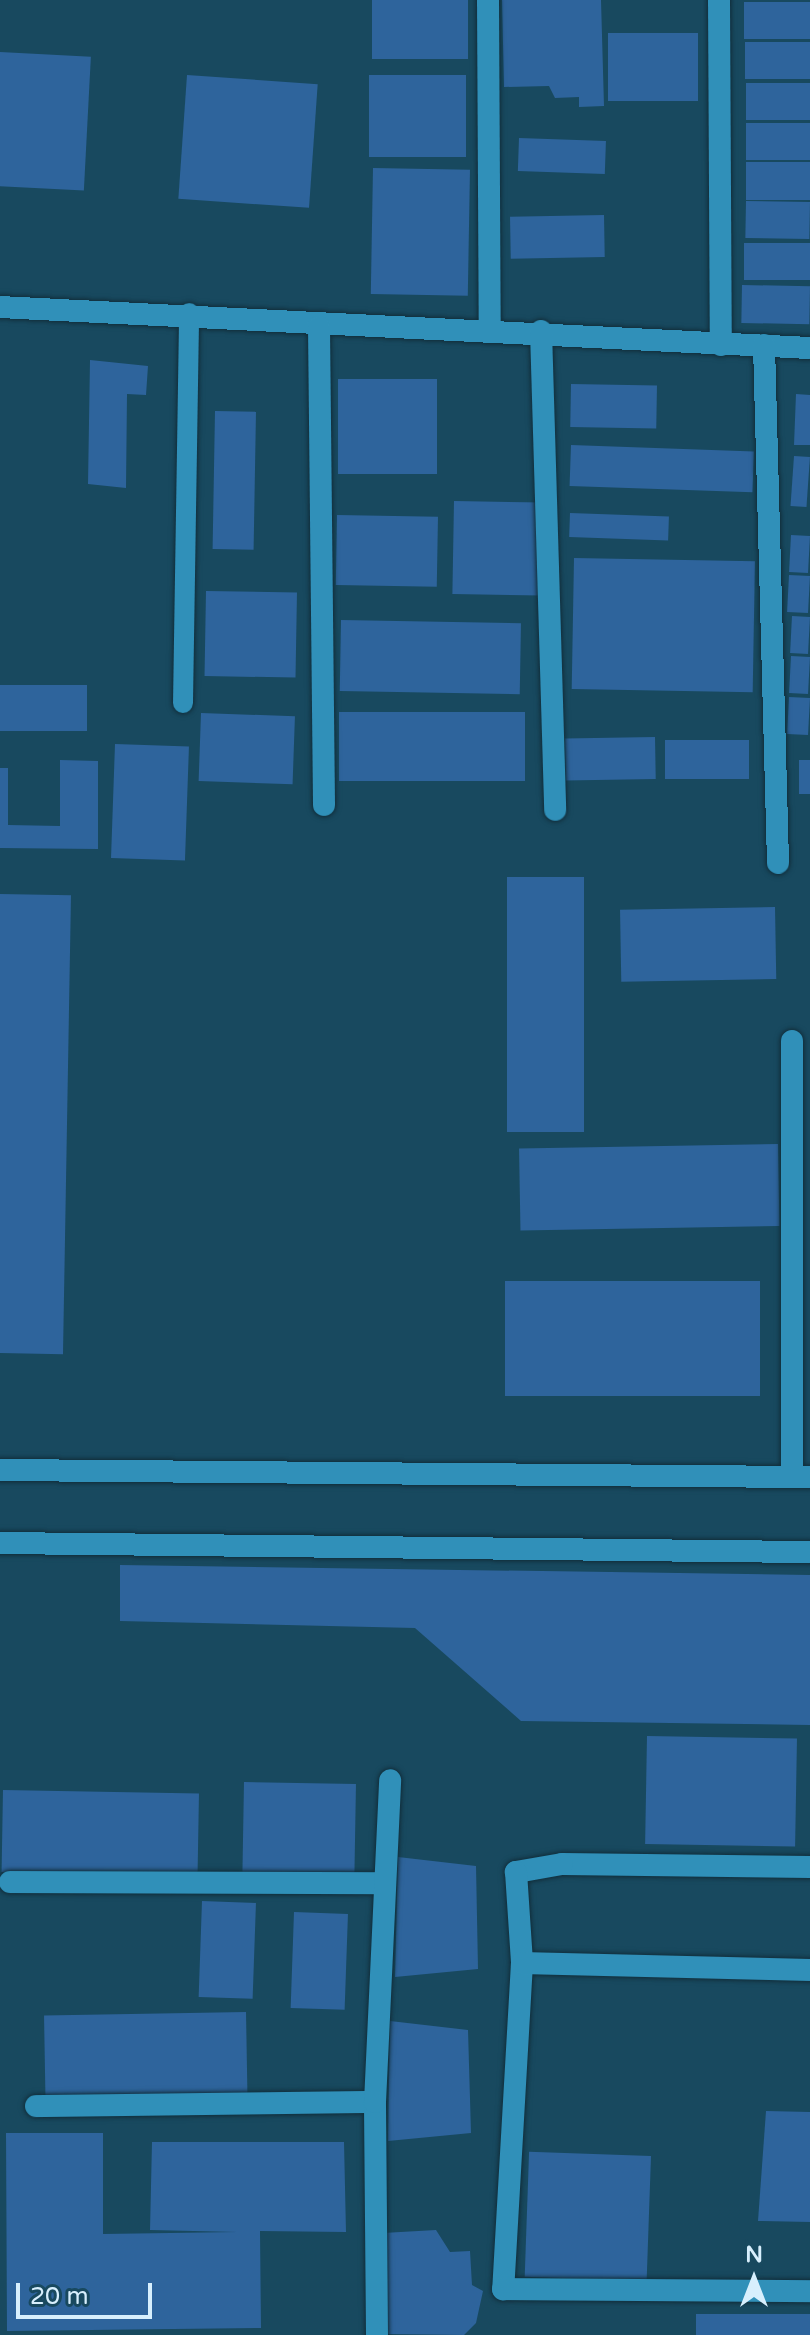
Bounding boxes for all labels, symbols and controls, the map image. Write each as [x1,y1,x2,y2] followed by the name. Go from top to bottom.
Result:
[714,2239,794,2319] north arrow
[745,2242,763,2268] text: N
[20,2267,156,2317] scale bar
[30,2282,88,2311] text: 20 m

